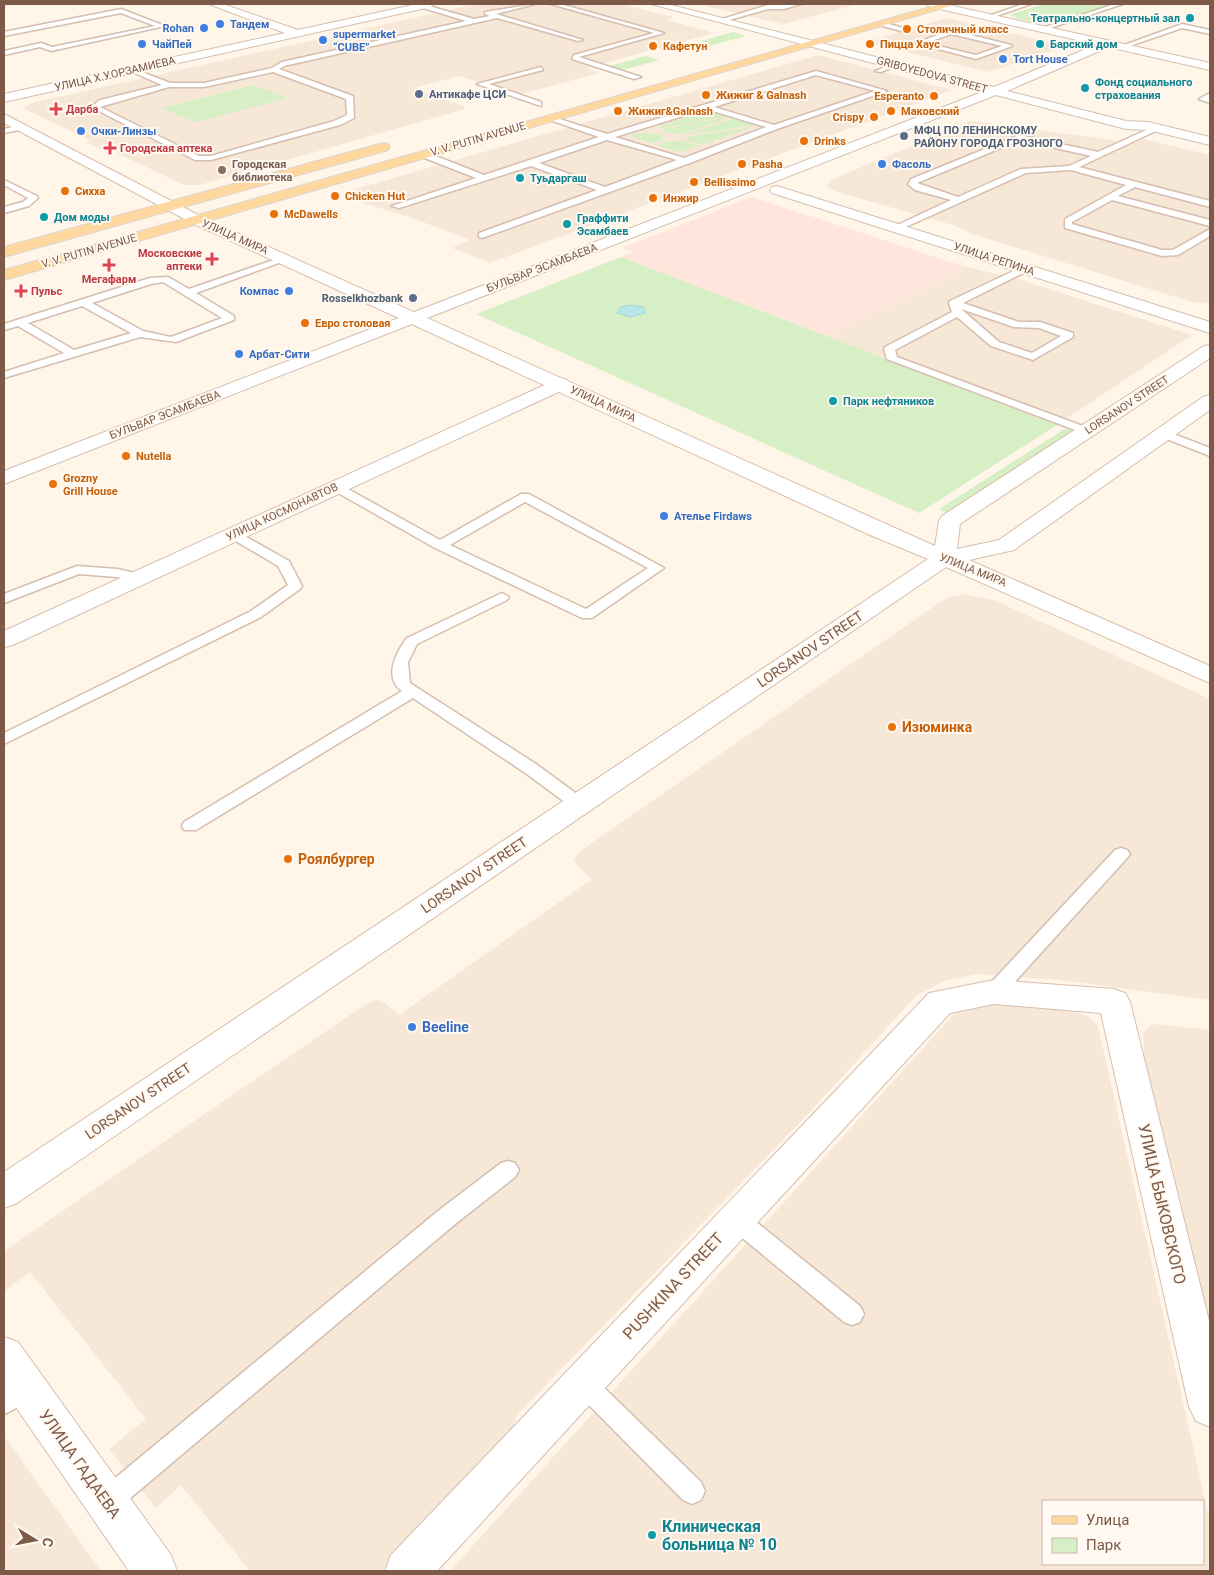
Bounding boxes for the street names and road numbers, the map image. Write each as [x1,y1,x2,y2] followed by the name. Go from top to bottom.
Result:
[53,54,178,94] street label: УЛИЦА Х.У.ОРЗАМИЕВА
[875,54,989,96] street label: GRIBOYEDOVA STREET
[429,119,527,159] street label: V. V. PUTIN AVENUE
[200,217,271,258] street label: УЛИЦА МИРА
[40,231,138,271] street label: V. V. PUTIN AVENUE
[952,240,1037,278] street label: УЛИЦА РЕПИНА
[485,241,600,295] street label: БУЛЬВАР ЭСАМБАЕВА
[1082,373,1172,437] street label: LORSANOV STREET
[568,383,639,425] street label: УЛИЦА МИРА
[108,388,223,442] street label: БУЛЬВАР ЭСАМБАЕВА
[224,480,340,544] street label: УЛИЦА КОСМОНАВТОВ
[938,551,1009,590] street label: УЛИЦА МИРА
[754,607,867,690] street label: LORSANOV STREET
[418,833,531,916] street label: LORSANOV STREET
[82,1059,195,1142] street label: LORSANOV STREET
[1134,1122,1190,1286] street label: УЛИЦА БЫКОВСКОГО
[619,1229,727,1343] street label: PUSHKINA STREET
[35,1406,125,1523] street label: УЛИЦА ГАДАЕВА

